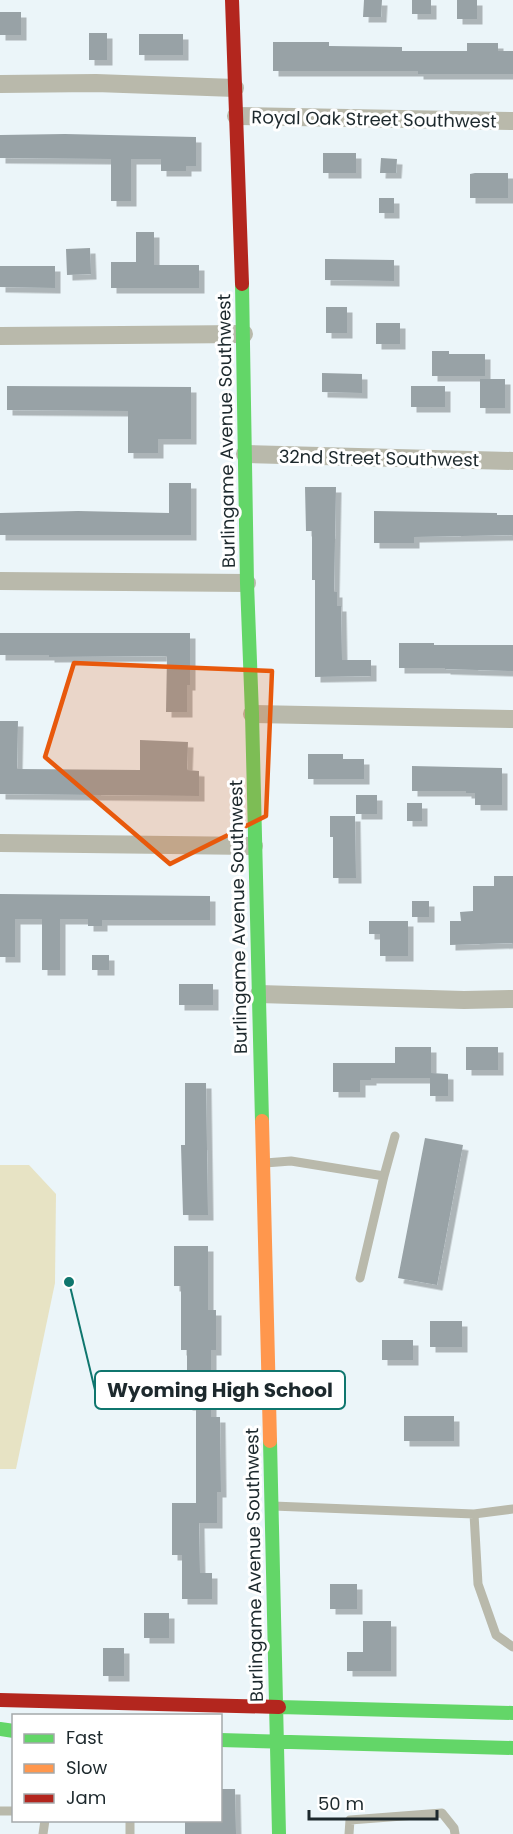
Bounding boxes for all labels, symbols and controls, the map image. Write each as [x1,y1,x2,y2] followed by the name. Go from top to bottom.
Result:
[251,104,497,134] street label: Royal Oak Street Southwest
[211,294,241,568] street label: Burlingame Avenue Southwest
[279,444,479,472] street label: 32nd Street Southwest
[223,780,253,1054] street label: Burlingame Avenue Southwest
[95,1371,345,1409] callout: Wyoming High School
[107,1376,333,1404] text: Wyoming High School
[239,1428,269,1702] street label: Burlingame Avenue Southwest
[12,1714,222,1822] legend
[66,1725,103,1750] text: Fast
[66,1755,108,1780] text: Slow
[309,1783,436,1821] scale bar
[66,1785,106,1810] text: Jam
[318,1791,364,1816] text: 50 m

